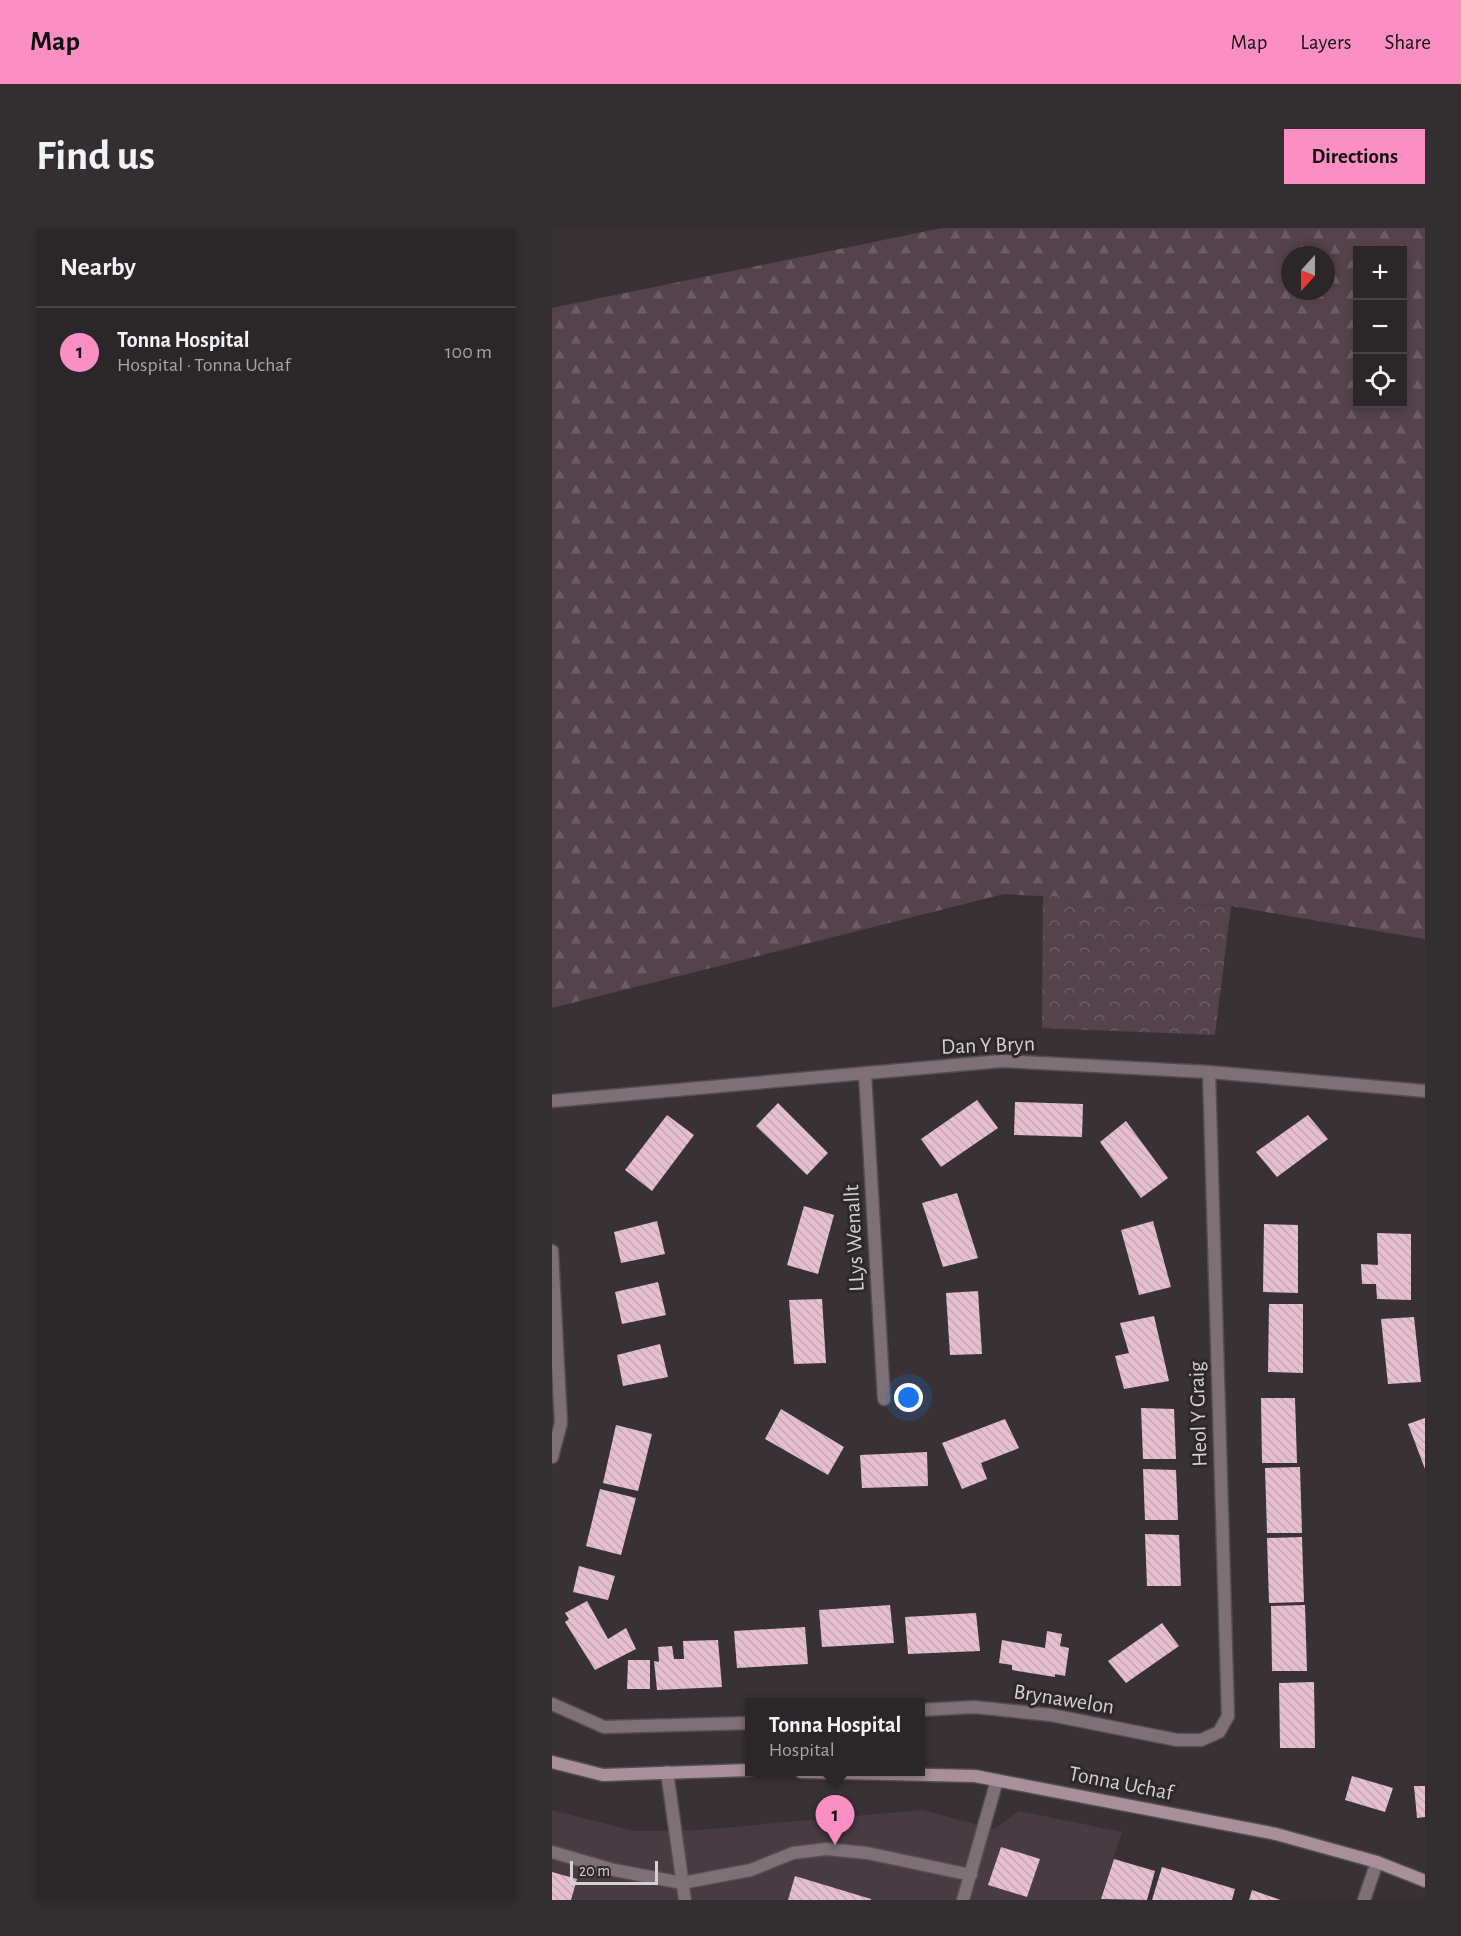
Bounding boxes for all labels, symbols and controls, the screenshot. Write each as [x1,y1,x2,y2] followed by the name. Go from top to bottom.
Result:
[30,28,80,56] text: Map
[1231,32,1267,53] text: Map
[1300,32,1351,53] text: Layers
[1384,32,1431,53] text: Share
[1284,129,1425,184] button: Directions
[36,135,155,177] text: Find us
[1281,246,1335,300] north arrow
[1353,246,1407,408] map controls
[1353,246,1407,300] button: +
[60,254,136,280] text: Nearby
[1353,300,1407,354] button: −
[117,329,250,351] text: Tonna Hospital
[76,342,83,362] text: 1
[445,342,492,362] text: 100 m
[1353,354,1407,408] button: locate
[117,355,290,375] text: Hospital · Tonna Uchaf
[941,1032,1035,1058] street label: Dan Y Bryn
[840,1184,868,1292] street label: LLys Wenallt
[1185,1361,1211,1467] street label: Heol Y Graig
[894,1383,923,1412] your location
[1012,1680,1116,1718] street label: Brynawelon
[745,1698,925,1776] popup
[769,1714,901,1736] text: Tonna Hospital
[769,1740,835,1760] text: Hospital
[1067,1762,1176,1804] street label: Tonna Uchaf
[816,1796,854,1845] pin: 1
[570,1858,658,1886] scale bar
[579,1863,610,1879] text: 20 m

